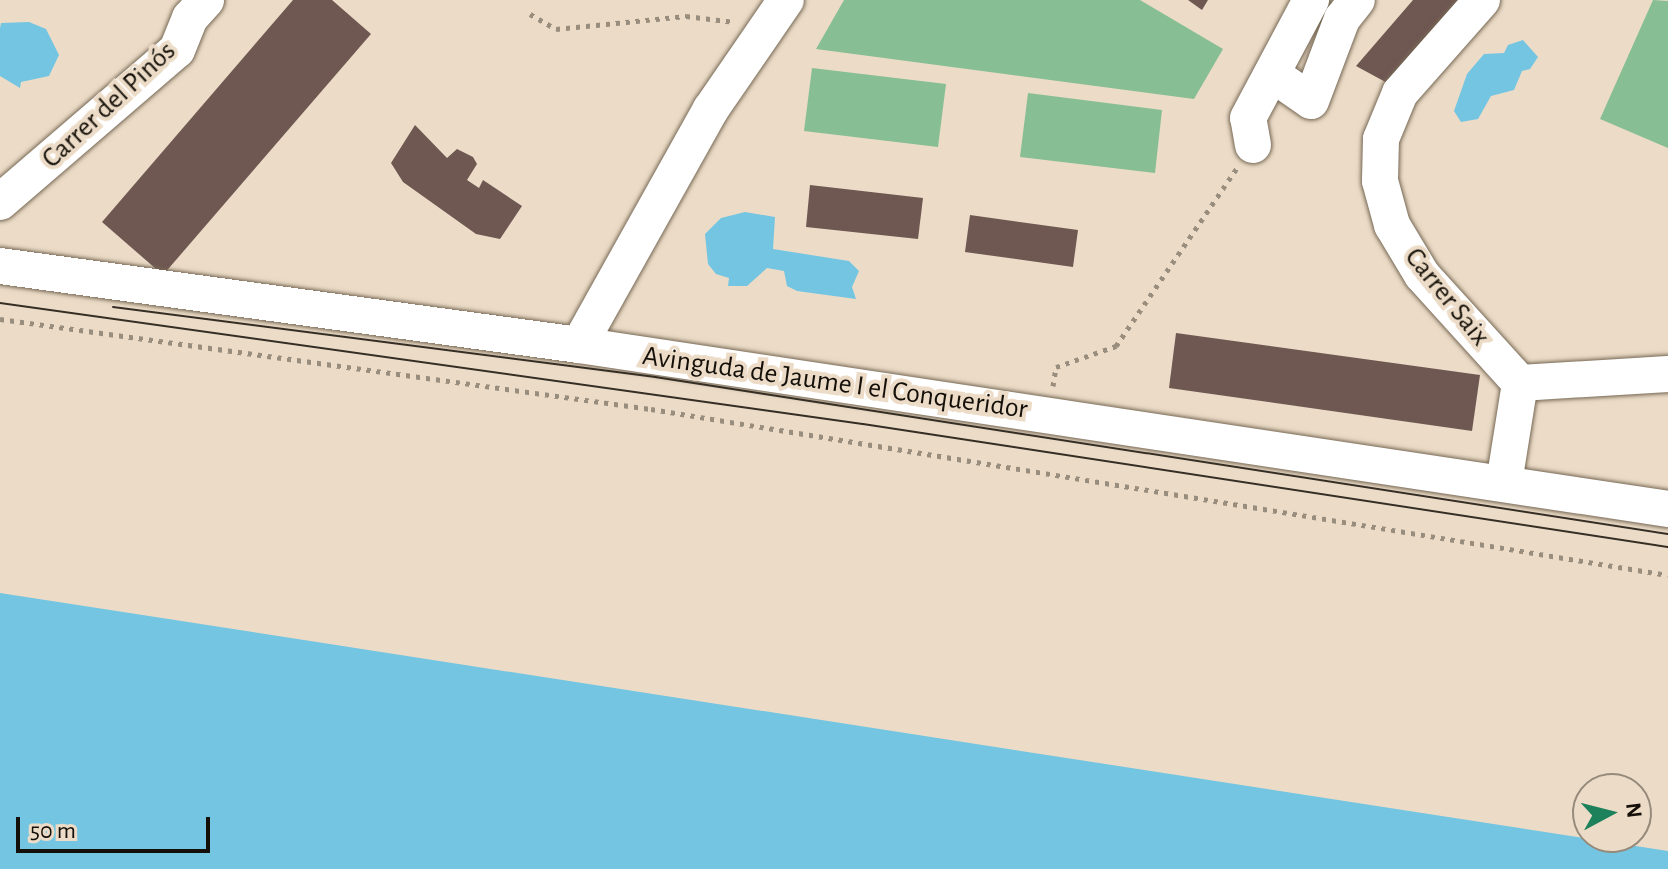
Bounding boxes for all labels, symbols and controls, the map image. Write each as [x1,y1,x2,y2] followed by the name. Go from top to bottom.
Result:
[35,35,183,175] street label: Carrer del Pinós
[1397,241,1497,353] street label: Carrer Saix
[640,339,1030,427] street label: Avinguda de Jaume I el Conqueridor
[1572,773,1652,853] north arrow
[20,801,214,851] scale bar
[1622,801,1646,819] text: N
[30,819,76,843] text: 50 m

